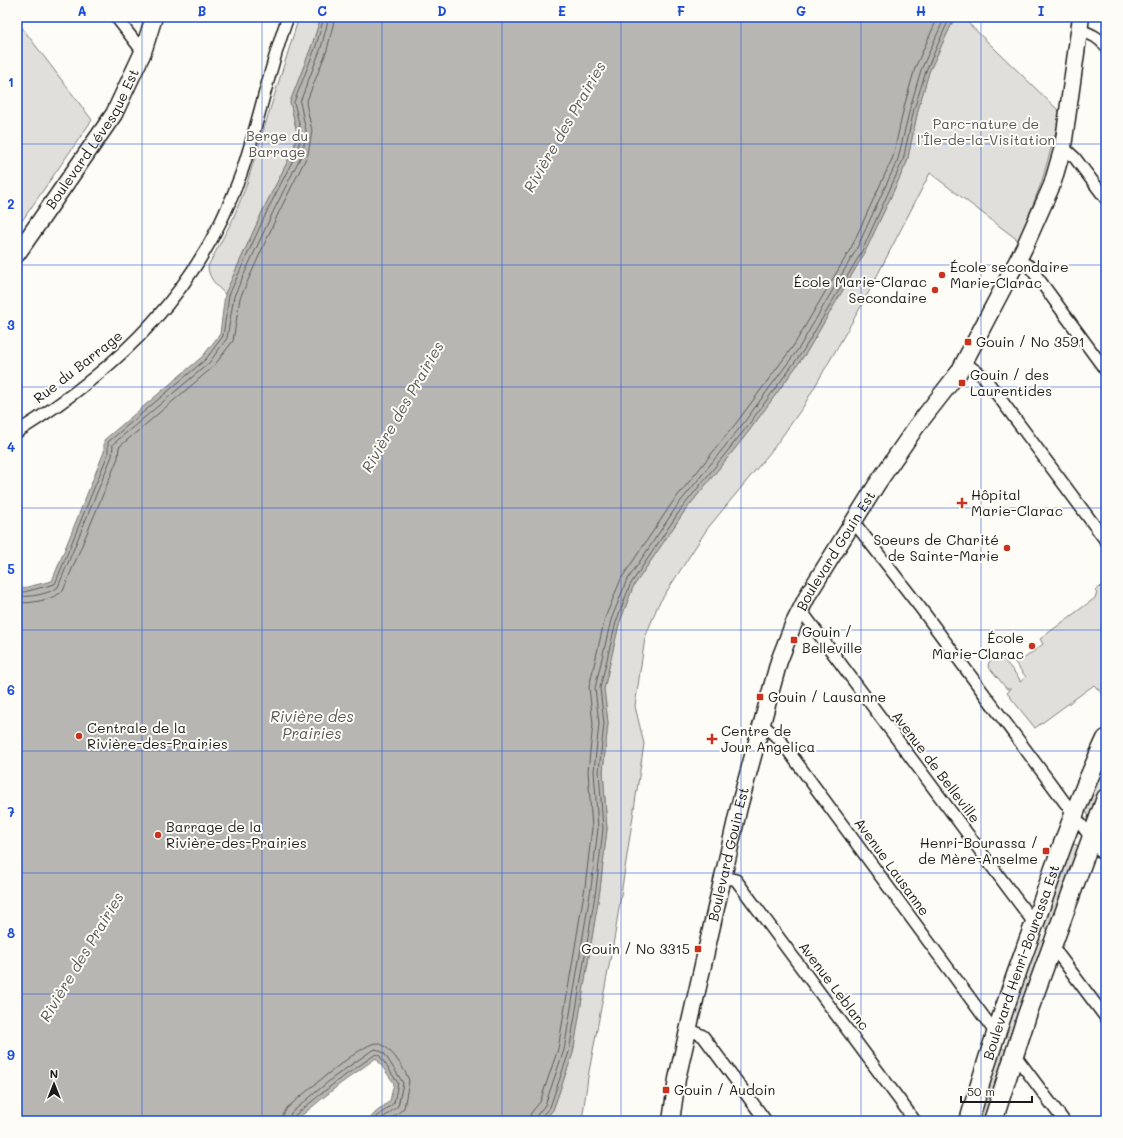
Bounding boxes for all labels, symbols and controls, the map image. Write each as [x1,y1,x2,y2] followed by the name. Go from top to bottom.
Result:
[77,2,87,19] text: A
[198,2,207,19] text: B
[317,2,327,19] text: C
[437,2,447,19] text: D
[558,2,566,19] text: E
[677,2,685,19] text: F
[796,2,806,19] text: G
[916,2,926,19] text: H
[1038,2,1045,19] text: I
[519,57,610,196] water label: Rivière des Prairies
[41,65,143,213] street label: Boulevard Lévesque Est
[8,73,14,90] text: 1
[917,114,1055,149] park label: Parc-nature de l'Île-de-la-Visitation
[246,126,308,161] park label: Berge du Barrage
[7,195,15,212] text: 2
[950,257,1069,292] place label: École secondaire Marie-Clarac
[937,270,947,280] marker: École secondaire Marie-Clarac
[794,272,927,307] place label: École Marie-Clarac Secondaire
[930,285,940,295] marker: École Marie-Clarac Secondaire
[7,316,15,333] text: 3
[29,326,126,407] street label: Rue du Barrage
[976,332,1085,351] place label: Gouin / No 3591
[357,337,448,476] water label: Rivière des Prairies
[963,337,973,347] marker: Gouin / No 3591
[970,365,1052,400] place label: Gouin / des Laurentides
[957,378,967,388] marker: Gouin / des Laurentides
[7,438,15,455] text: 4
[971,485,1063,520] place label: Hôpital Marie-Clarac
[792,487,879,614] street label: Boulevard Gouin Est
[956,497,968,509] marker: Hôpital Marie-Clarac
[873,530,999,565] place label: Soeurs de Charité de Sainte-Marie
[1002,543,1012,553] marker: Soeurs de Charité de Sainte-Marie
[7,560,15,577] text: 5
[802,622,862,657] place label: Gouin / Belleville
[932,628,1024,663] place label: École Marie-Clarac
[789,635,799,645] marker: Gouin / Belleville
[1027,641,1037,651] marker: École Marie-Clarac
[7,681,15,698] text: 6
[768,687,886,706] place label: Gouin / Lausanne
[755,692,765,702] marker: Gouin / Lausanne
[270,706,354,743] water label: Rivière des Prairies
[888,707,985,826] street label: Avenue de Belleville
[87,718,228,753] place label: Centrale de la Rivière-des-Prairies
[721,721,815,756] place label: Centre de Jour Angelica
[74,731,84,741] marker: Centrale de la Rivière-des-Prairies
[706,733,718,745] marker: Centre de Jour Angelica
[703,785,753,923] street label: Boulevard Gouin Est
[7,803,15,820] text: 7
[851,814,934,919] street label: Avenue Lausanne
[166,817,307,852] place label: Barrage de la Rivière-des-Prairies
[153,830,163,840] marker: Barrage de la Rivière-des-Prairies
[918,833,1038,868] place label: Henri-Bourassa / de Mère-Anselme
[1041,846,1051,856] marker: Henri-Bourassa / de Mère-Anselme
[978,862,1064,1062] street label: Boulevard Henri-Bourassa Est
[34,888,128,1025] water label: Rivière des Prairies
[7,924,15,941] text: 8
[795,938,874,1034] street label: Avenue Leblanc
[581,939,690,958] place label: Gouin / No 3315
[693,944,703,954] marker: Gouin / No 3315
[7,1046,15,1063] text: 9
[34,1064,74,1104] north arrow
[50,1066,58,1081] text: N
[961,1078,1032,1104] scale bar
[674,1080,775,1099] place label: Gouin / Audoin
[967,1083,995,1099] text: 50 m
[661,1085,671,1095] marker: Gouin / Audoin

